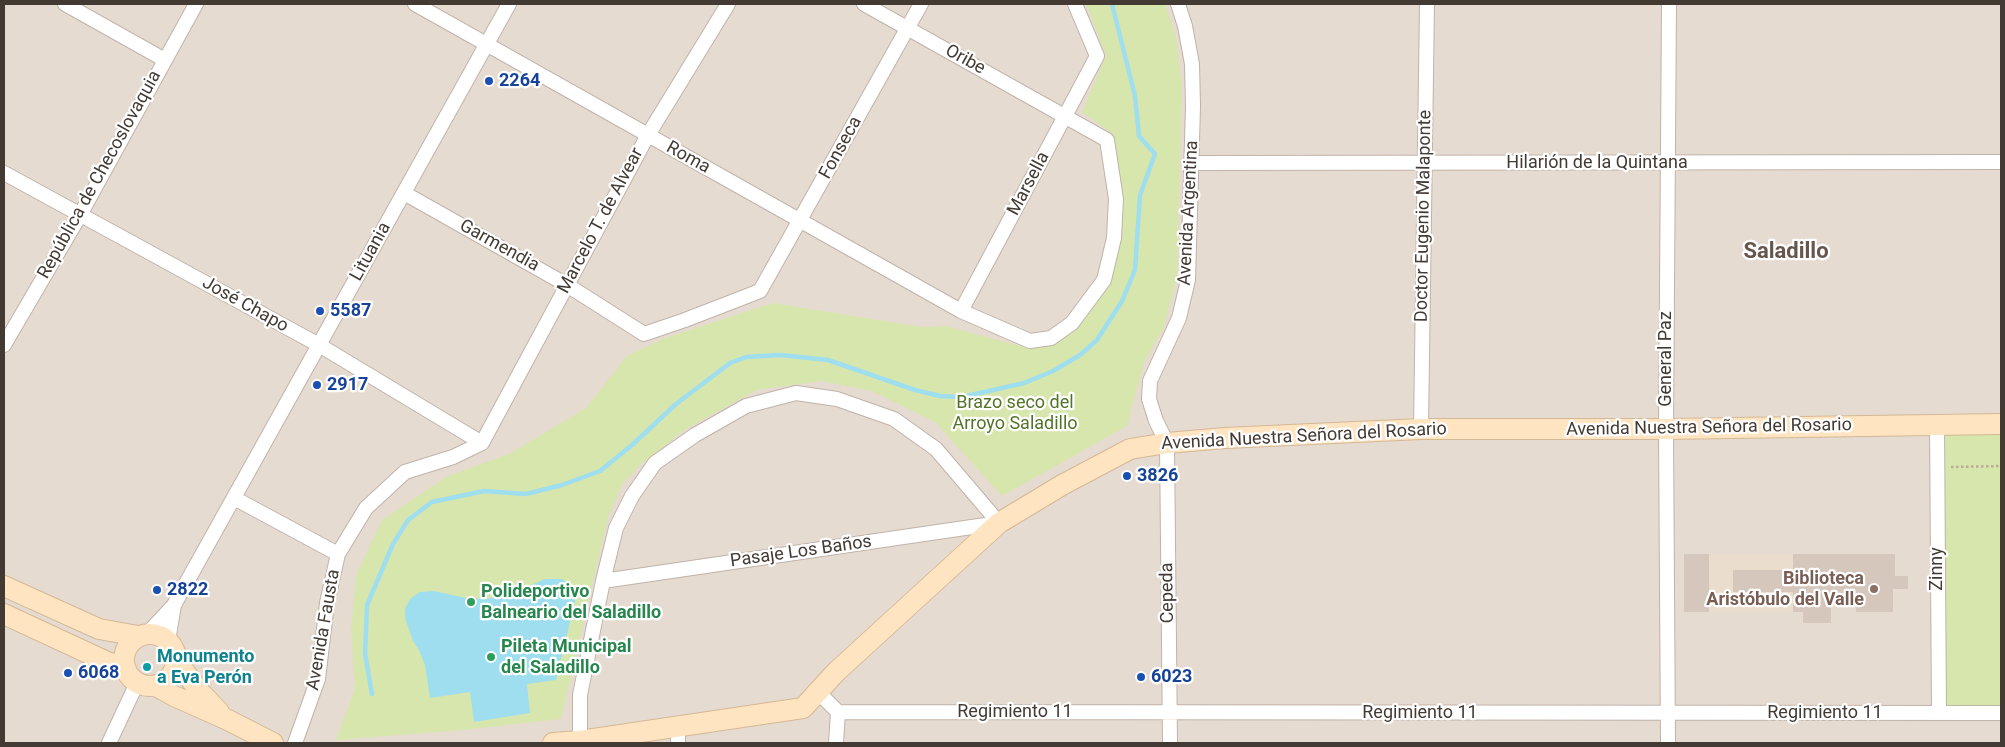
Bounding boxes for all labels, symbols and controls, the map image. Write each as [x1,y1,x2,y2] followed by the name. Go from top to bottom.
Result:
[941,40,989,80] street label: Oribe
[34,67,166,283] street label: República de Checoslovaquia
[499,70,540,92] place label: 2264
[483,75,495,87] marker: 2264
[1411,110,1437,322] street label: Doctor Eugenio Malaponte
[815,113,867,183] street label: Fonseca
[662,137,714,179] street label: Roma
[1174,140,1204,286] street label: Avenida Argentina
[553,144,649,298] street label: Marcelo T. de Alvear
[1003,148,1055,220] street label: Marsella
[1506,152,1688,174] street label: Hilarión de la Quintana
[455,215,543,277] street label: Garmendia
[346,219,396,285] street label: Lituania
[1743,239,1829,265] district label: Saladillo
[198,272,292,338] street label: José Chapo
[330,300,371,322] place label: 5587
[314,305,326,317] marker: 5587
[1655,311,1677,407] street label: General Paz
[327,374,368,396] place label: 2917
[311,379,323,391] marker: 2917
[952,392,1078,434] park label: Brazo seco del Arroyo Saladillo
[1566,415,1852,441] street label: Avenida Nuestra Señora del Rosario
[1161,419,1447,455] street label: Avenida Nuestra Señora del Rosario
[1137,465,1178,487] place label: 3826
[1121,470,1133,482] marker: 3826
[729,531,873,573] street label: Pasaje Los Baños
[1926,547,1948,591] street label: Zinny
[1157,562,1179,624] street label: Cepeda
[303,568,345,692] street label: Avenida Fausta
[1706,568,1864,610] place label: Biblioteca Aristóbulo del Valle
[167,579,208,601] place label: 2822
[481,581,661,624] place label: Polideportivo Balneario del Saladillo
[1868,583,1880,595] marker: Biblioteca Aristóbulo del Valle
[151,584,163,596] marker: 2822
[465,596,477,608] marker: Polideportivo Balneario del Saladillo
[501,636,631,679] place label: Pileta Municipal del Saladillo
[157,646,255,689] place label: Monumento a Eva Perón
[485,651,497,663] marker: Pileta Municipal del Saladillo
[141,661,153,673] marker: Monumento a Eva Perón
[78,662,119,684] place label: 6068
[1151,666,1192,688] place label: 6023
[62,667,74,679] marker: 6068
[1135,671,1147,683] marker: 6023
[957,701,1073,723] street label: Regimiento 11
[1362,702,1478,724] street label: Regimiento 11
[1767,702,1883,724] street label: Regimiento 11

